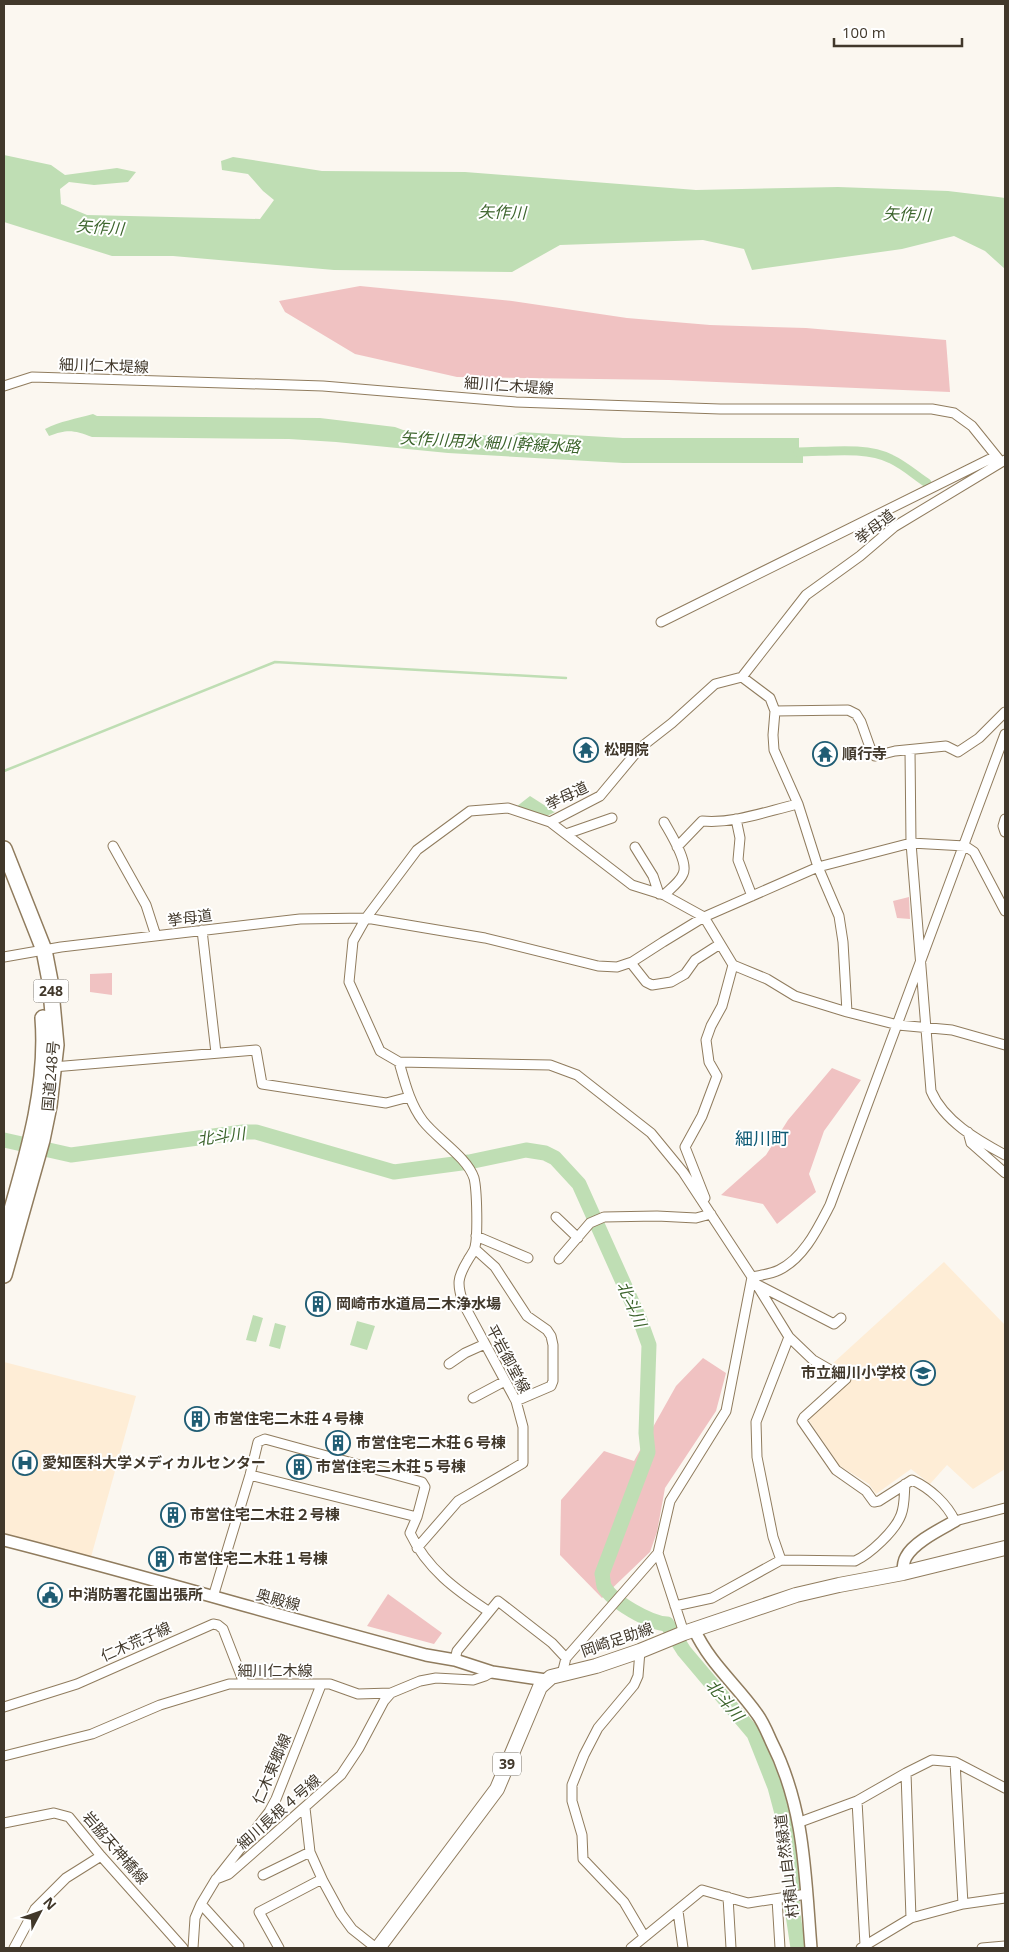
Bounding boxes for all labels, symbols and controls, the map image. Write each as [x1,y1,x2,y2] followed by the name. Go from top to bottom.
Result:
[834,15,962,47] scale bar
[842,22,886,42] text: 100 m
[478,201,528,223] water label: 矢作川
[883,202,933,226] water label: 矢作川
[75,214,127,240] water label: 矢作川
[59,353,149,377] street label: 細川仁木堤線
[463,372,555,398] street label: 細川仁木堤線
[399,426,583,458] water label: 矢作川用水 細川幹線水路
[850,504,898,548] street label: 挙母道
[573,737,599,763] temple icon: 松明院
[604,739,649,759] place label: 松明院
[812,741,838,767] temple icon: 順行寺
[842,743,887,763] place label: 順行寺
[542,776,591,814] street label: 挙母道
[166,904,213,930] street label: 挙母道
[34,979,68,1002] road number: 248
[37,1040,63,1112] street label: 国道248号
[196,1122,248,1150] water label: 北斗川
[735,1126,789,1150] district label: 細川町
[612,1278,653,1332] water label: 北斗川
[305,1291,331,1317] building icon: 岡崎市水道局二木浄水場
[336,1293,501,1313] place label: 岡崎市水道局二木浄水場
[482,1321,535,1396] street label: 平岩御堂線
[910,1360,936,1386] school or university icon: 市立細川小学校
[801,1362,906,1382] place label: 市立細川小学校
[184,1406,210,1432] building icon: 市営住宅二木荘４号棟
[214,1408,364,1428] place label: 市営住宅二木荘４号棟
[325,1430,351,1456] building icon: 市営住宅二木荘６号棟
[356,1432,506,1452] place label: 市営住宅二木荘６号棟
[12,1450,38,1476] hospital icon: 愛知医科大学メディカルセンター
[42,1452,266,1472] place label: 愛知医科大学メディカルセンター
[286,1454,312,1480] building icon: 市営住宅二木荘５号棟
[316,1456,466,1476] place label: 市営住宅二木荘５号棟
[160,1502,186,1528] building icon: 市営住宅二木荘２号棟
[190,1504,340,1524] place label: 市営住宅二木荘２号棟
[148,1546,174,1572] building icon: 市営住宅二木荘１号棟
[178,1548,328,1568] place label: 市営住宅二木荘１号棟
[37,1582,63,1608] public building icon: 中消防署花園出張所
[68,1584,203,1604] place label: 中消防署花園出張所
[254,1584,303,1615] street label: 奥殿線
[97,1617,174,1665] street label: 仁木荒子線
[578,1617,655,1661] street label: 岡崎足助線
[237,1660,313,1680] street label: 細川仁木線
[701,1675,750,1727] water label: 北斗川
[247,1730,295,1807] street label: 仁木東郷線
[493,1752,521,1776] road number: 39
[232,1769,325,1853] street label: 細川長根４号線
[79,1807,153,1888] street label: 岩脇天神橋線
[770,1813,802,1919] street label: 村積山自然緑道
[15,1887,65,1937] north arrow
[39,1893,61,1914] text: N

